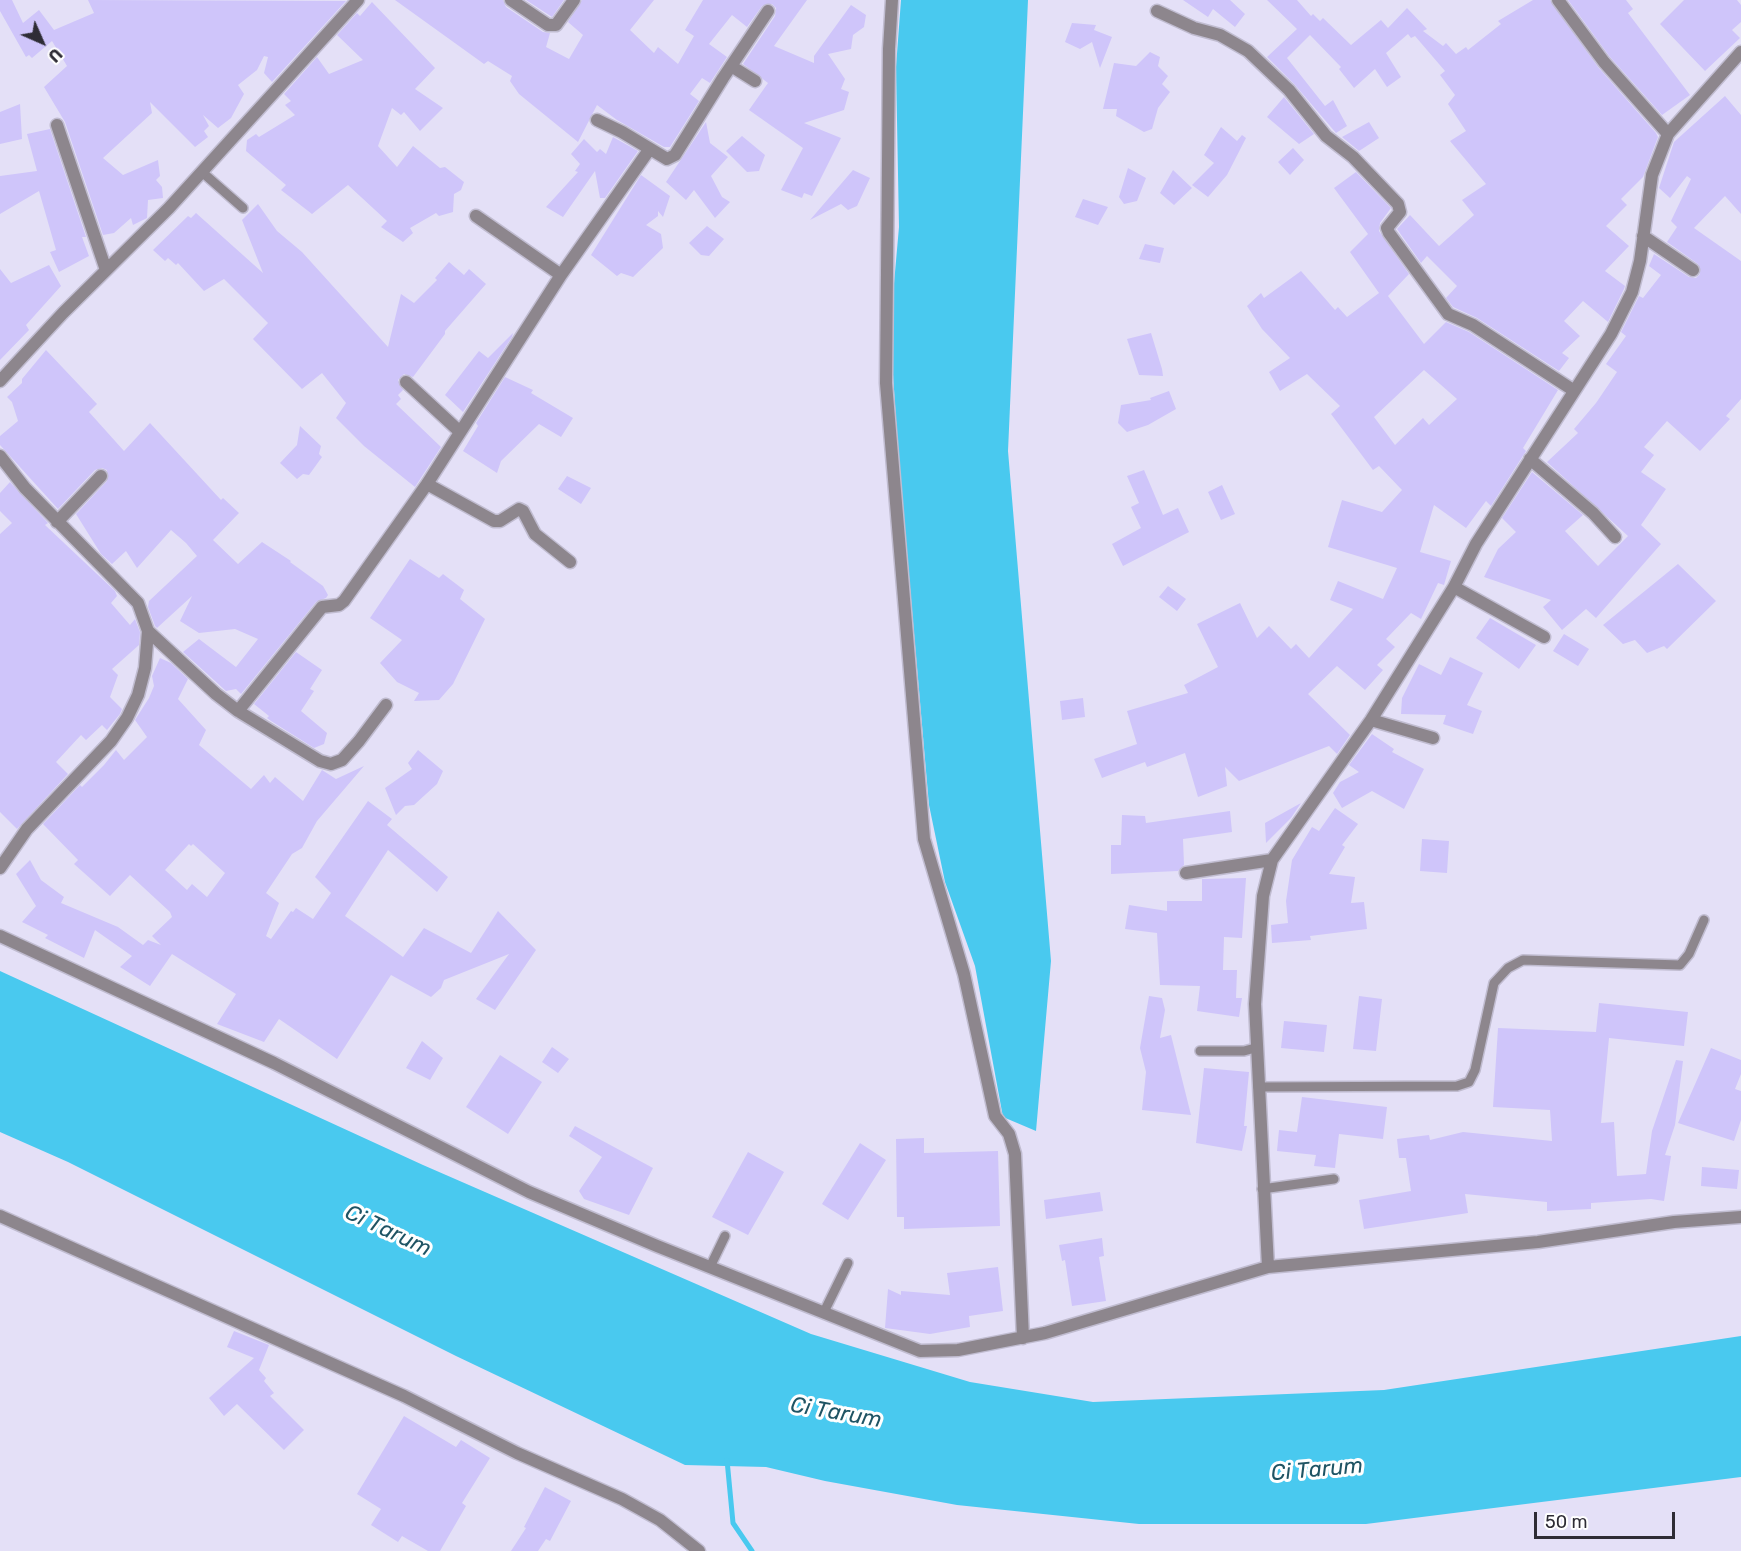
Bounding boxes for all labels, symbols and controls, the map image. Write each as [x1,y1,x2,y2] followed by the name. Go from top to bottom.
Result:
[12,12,72,72] north arrow
[44,44,66,66] text: U
[341,1200,435,1262] water label: Ci Tarum
[788,1392,884,1434] water label: Ci Tarum
[1270,1453,1364,1487] water label: Ci Tarum
[1537,1500,1678,1538] scale bar
[1545,1511,1588,1533] text: 50 m

